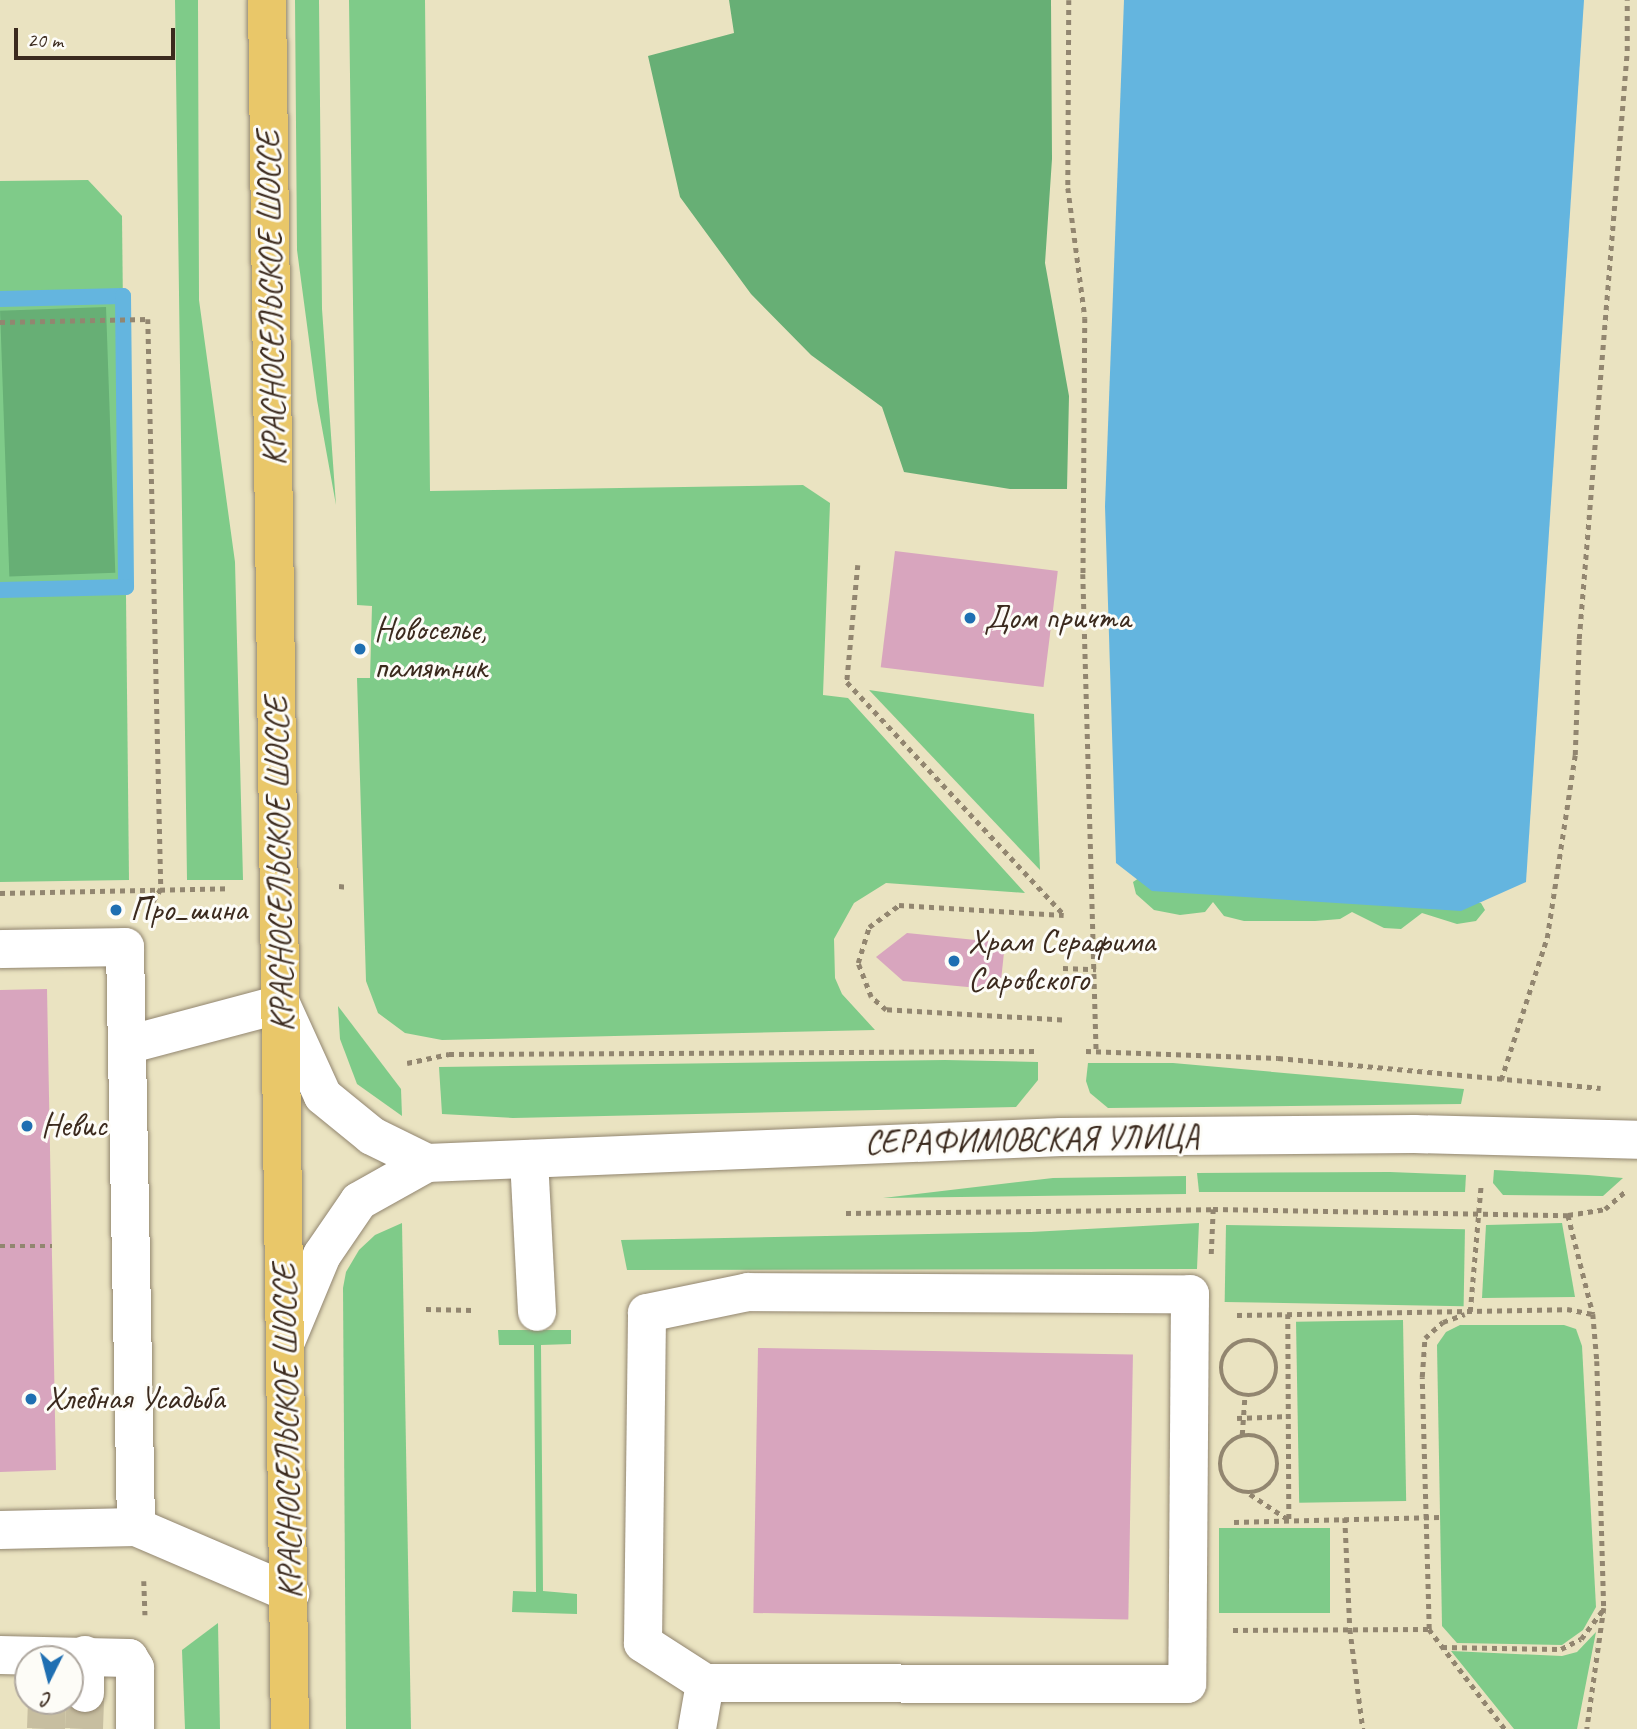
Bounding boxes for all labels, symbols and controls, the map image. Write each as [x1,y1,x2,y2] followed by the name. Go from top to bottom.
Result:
[18,14,178,58] scale bar
[27,27,63,53] text: 20 m
[249,130,295,466] street label: КРАСНОСЕЛЬСКОЕ ШОССЕ
[984,598,1123,638] place label: Дом причта
[374,610,487,688] place label: Новоселье, памятник
[962,610,978,626] marker: Дом причта
[352,641,368,657] marker: Новоселье, памятник
[257,696,303,1032] street label: КРАСНОСЕЛЬСКОЕ ШОССЕ
[130,890,247,930] place label: Про_шина
[108,902,124,918] marker: Про_шина
[968,922,1152,1000] place label: Храм Серафима Саровского
[946,953,962,969] marker: Храм Серафима Саровского
[41,1106,107,1146] place label: Невис
[864,1117,1200,1163] street label: СЕРАФИМОВСКАЯ УЛИЦА
[19,1118,35,1134] marker: Невис
[265,1263,311,1599] street label: КРАСНОСЕЛЬСКОЕ ШОССЕ
[45,1379,225,1419] place label: Хлебная Усадьба
[23,1391,39,1407] marker: Хлебная Усадьба
[14,1645,84,1715] north arrow
[41,1686,53,1711] text: С

